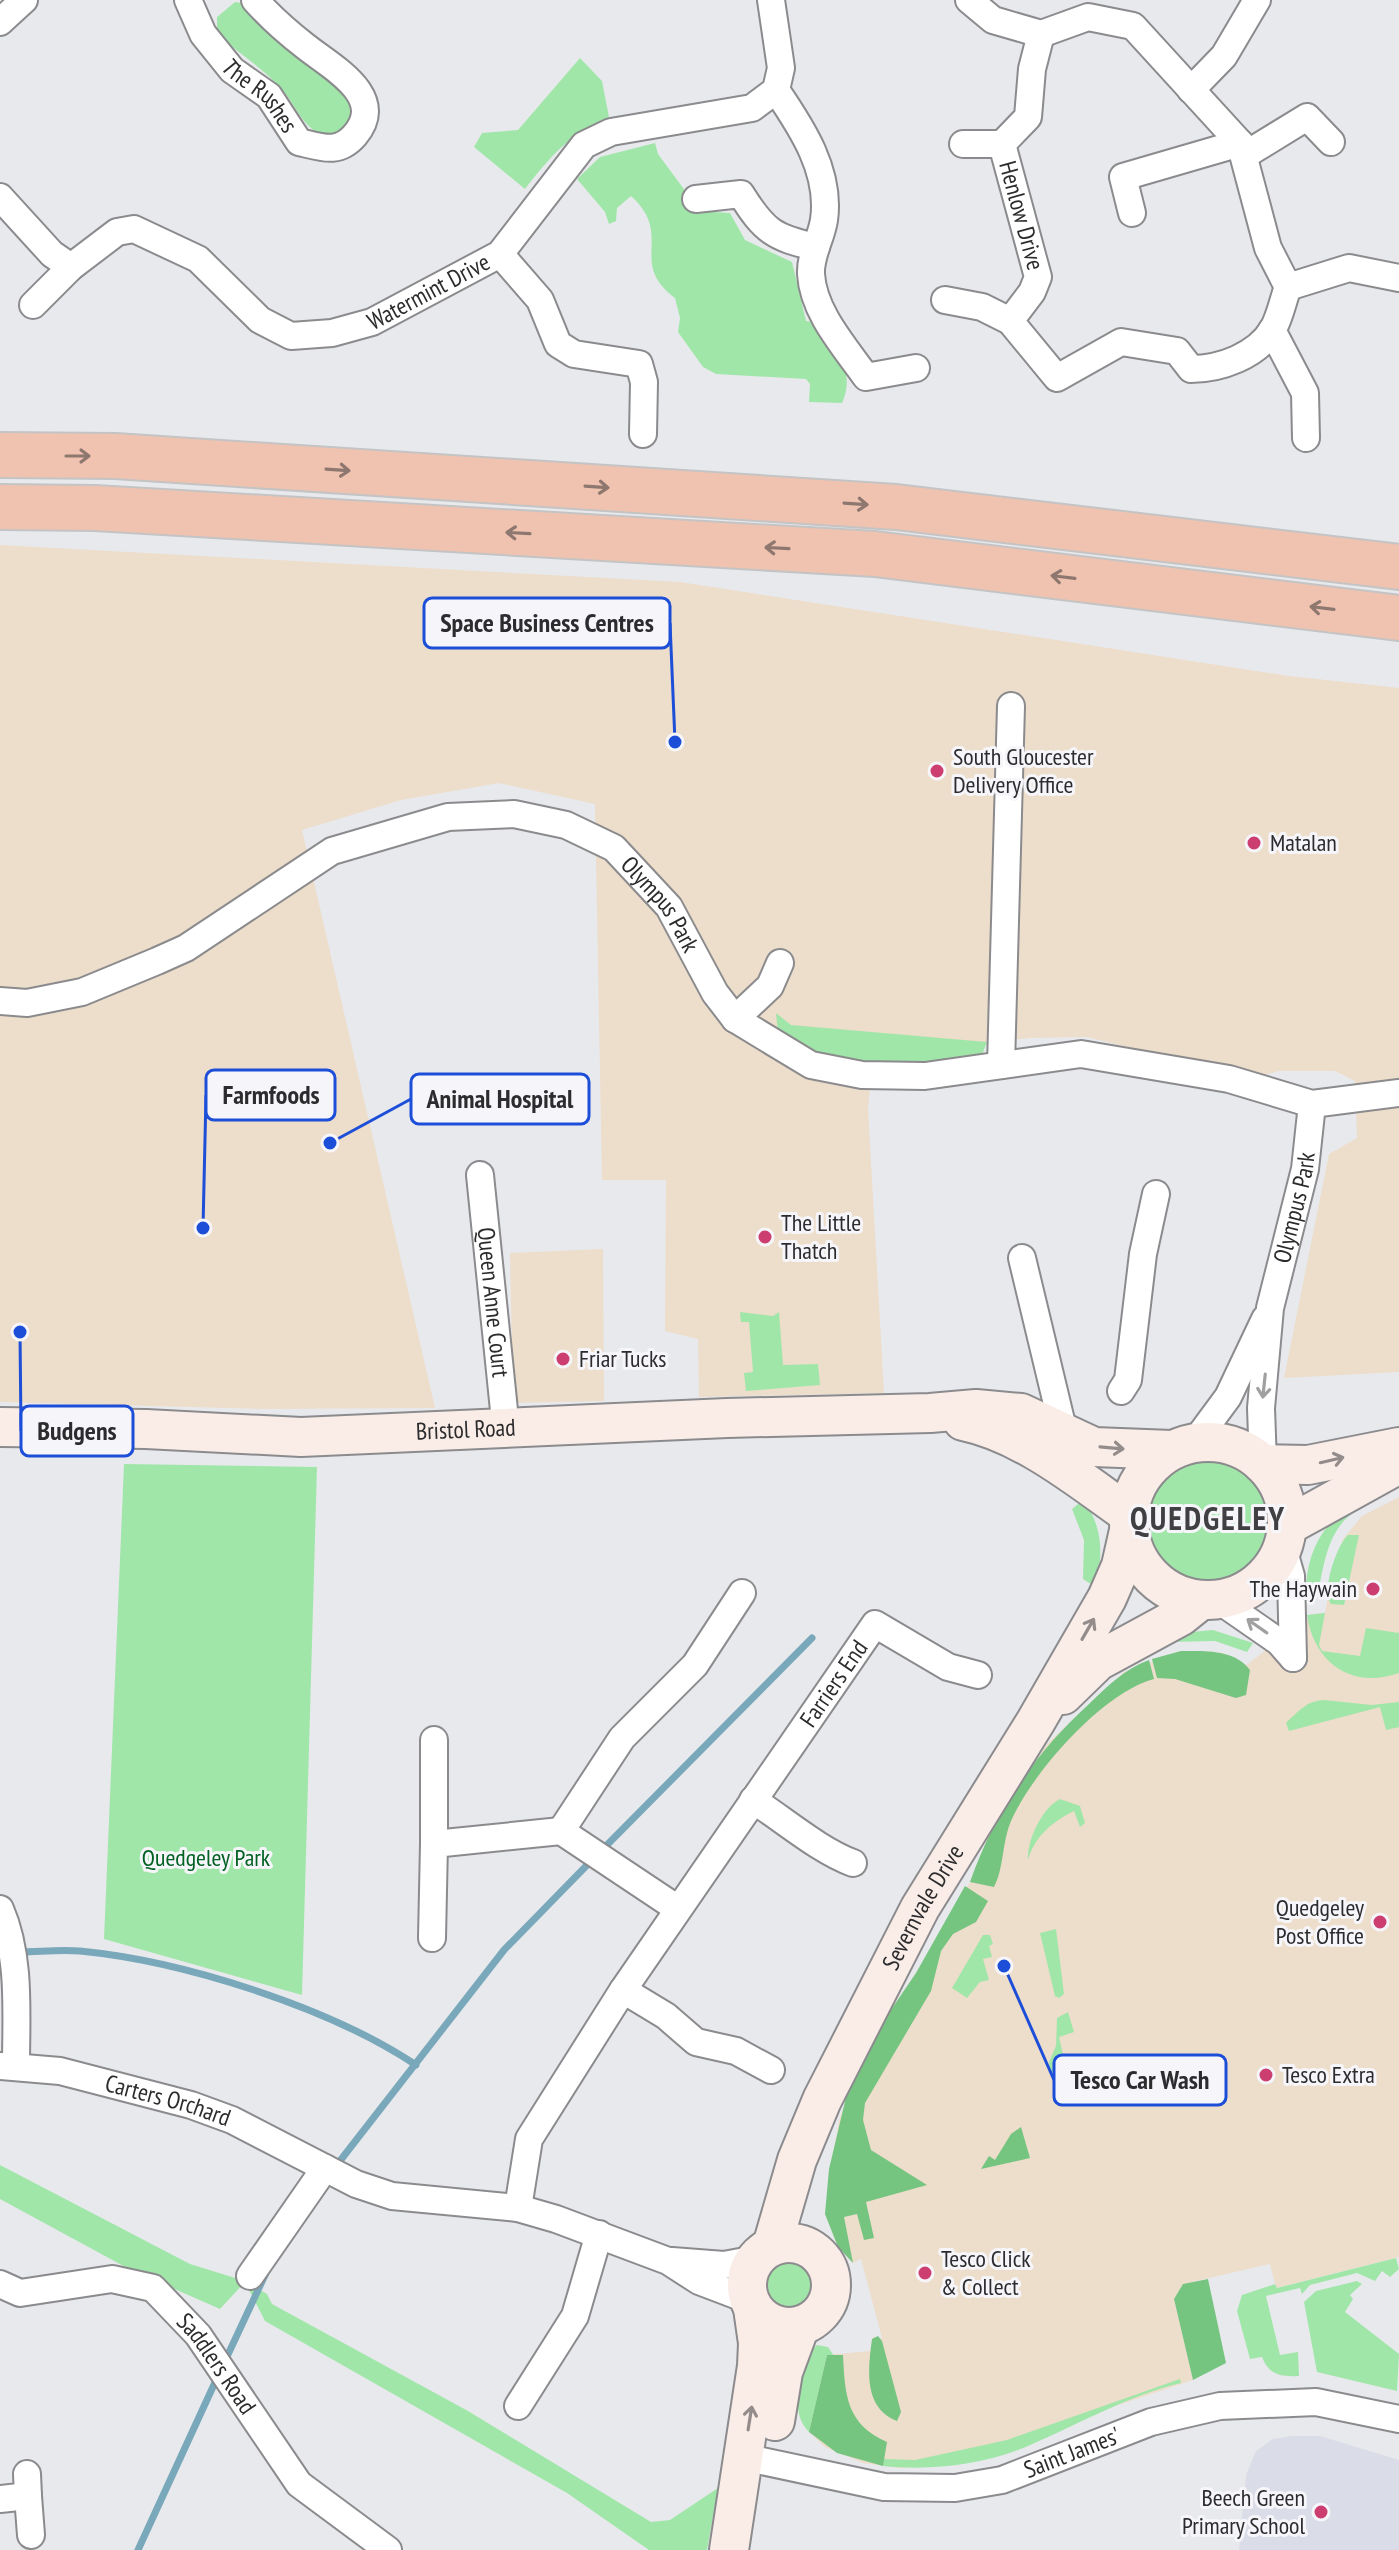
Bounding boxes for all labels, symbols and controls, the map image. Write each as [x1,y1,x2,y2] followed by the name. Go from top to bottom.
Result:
[215,53,305,138] street label: The Rushes
[992,158,1051,273] street label: Henlow Drive
[362,246,495,337] street label: Watermint Drive
[64,448,91,464] one-way arrow
[324,463,350,478] one-way arrow
[583,480,610,495] one-way arrow
[842,497,869,512] one-way arrow
[505,525,531,540] one-way arrow
[764,540,791,555] one-way arrow
[1051,569,1077,584] one-way arrow
[424,598,670,648] callout: Space Business Centres
[1309,601,1335,616] one-way arrow
[440,606,654,639] text: Space Business Centres
[953,741,1094,800] place label: South Gloucester Delivery Office
[928,762,946,780] marker: South Gloucester Delivery Office
[1270,827,1337,858] place label: Matalan
[1245,834,1263,852] marker: Matalan
[614,849,707,958] street label: Olympus Park
[206,1070,335,1120] callout: Farmfoods
[411,1074,589,1124] callout: Animal Hospital
[222,1078,320,1111] text: Farmfoods
[426,1082,574,1115] text: Animal Hospital
[1266,1150,1322,1266] street label: Olympus Park
[781,1207,861,1266] place label: The Little Thatch
[470,1226,517,1379] street label: Queen Anne Court
[756,1228,774,1246] marker: The Little Thatch
[579,1343,666,1374] place label: Friar Tucks
[554,1350,572,1368] marker: Friar Tucks
[1256,1372,1271,1399] one-way arrow
[21,1406,133,1456] callout: Budgens
[415,1411,516,1447] street label: Bristol Road
[37,1414,117,1447] text: Budgens
[1098,1441,1125,1456] one-way arrow
[1318,1452,1344,1467] one-way arrow
[1130,1497,1286,1539] district label: QUEDGELEY
[1250,1573,1357,1604] place label: The Haywain
[1364,1580,1382,1598] marker: The Haywain
[1080,1618,1096,1641] one-way arrow
[1246,1618,1268,1634] one-way arrow
[793,1634,874,1733] street label: Farriers End
[875,1839,970,1975] street label: Severnvale Drive
[142,1842,271,1873] park label: Quedgeley Park
[1276,1892,1364,1951] place label: Quedgeley Post Office
[1371,1913,1389,1931] marker: Quedgeley Post Office
[1054,2055,1226,2105] callout: Tesco Car Wash
[1282,2059,1375,2090] place label: Tesco Extra
[1070,2063,1210,2096] text: Tesco Car Wash
[1257,2066,1275,2084] marker: Tesco Extra
[102,2067,235,2133] street label: Carters Orchard
[941,2243,1031,2302] place label: Tesco Click & Collect
[916,2264,934,2282] marker: Tesco Click & Collect
[170,2306,263,2420] street label: Saddlers Road
[743,2405,758,2431] one-way arrow
[1019,2420,1124,2485] street label: Saint James'
[1182,2482,1305,2541] place label: Beech Green Primary School
[1312,2503,1330,2521] marker: Beech Green Primary School

